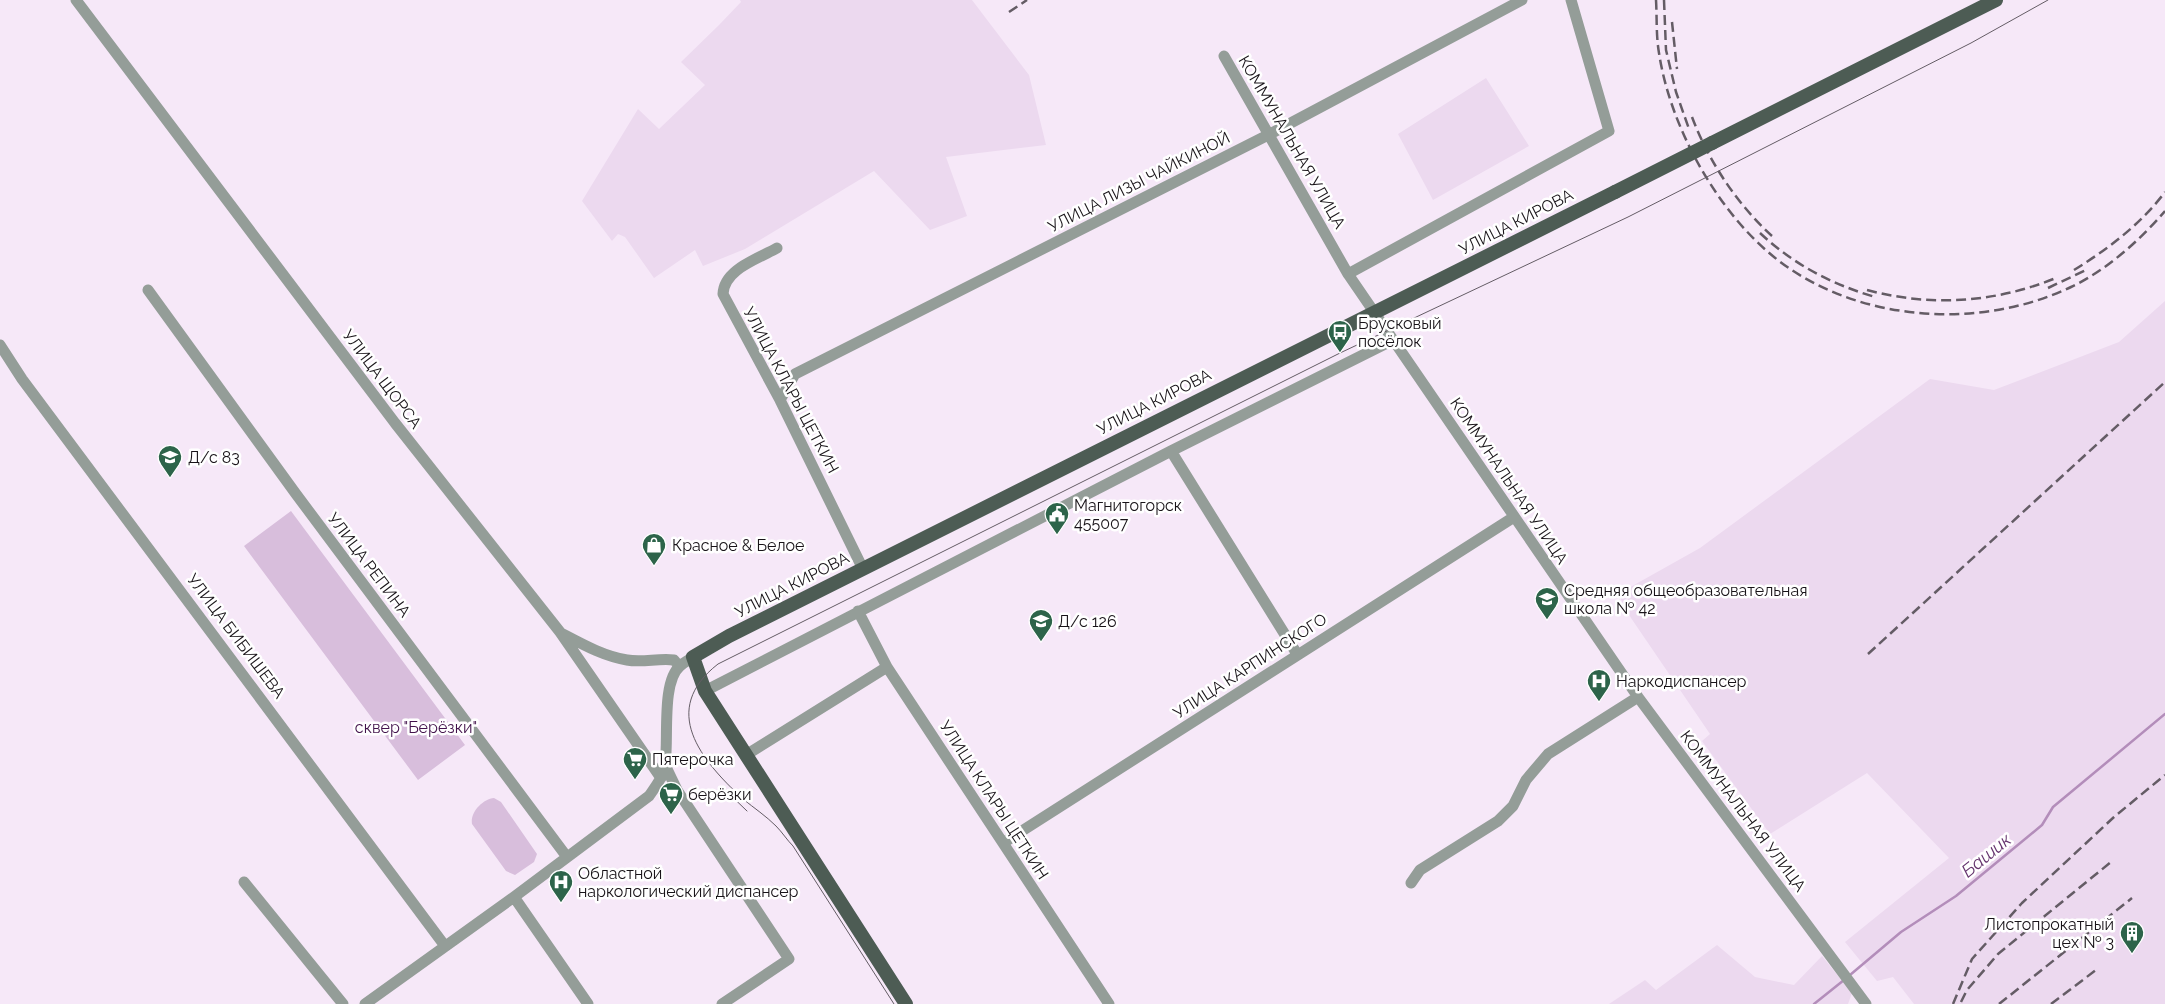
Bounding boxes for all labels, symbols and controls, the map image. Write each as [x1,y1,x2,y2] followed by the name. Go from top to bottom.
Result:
[1235,52,1349,232] street label: КОММУНАЛЬНАЯ УЛИЦА
[1045,128,1233,236] street label: УЛИЦА ЛИЗЫ ЧАЙКИНОЙ
[1456,185,1576,259] street label: УЛИЦА КИРОВА
[739,304,843,476] street label: УЛИЦА КЛАРЫ ЦЕТКИН
[1358,314,1442,351] place label: Брусковый посёлок
[1327,319,1353,353] bus stop icon: Брусковый посёлок
[339,326,426,432] street label: УЛИЦА ЩОРСА
[1094,365,1214,439] street label: УЛИЦА КИРОВА
[1446,394,1572,568] street label: КОММУНАЛЬНАЯ УЛИЦА
[157,444,183,478] school or university icon: Д/с 83
[188,448,240,467] place label: Д/с 83
[1074,496,1182,533] place label: Магнитогорск 455007
[1044,501,1070,535] public building icon: Магнитогорск 455007
[324,509,415,621] street label: УЛИЦА РЕПИНА
[641,532,667,566] shop icon: Красное & Белое
[672,536,804,555] place label: Красное & Белое
[732,548,852,622] street label: УЛИЦА КИРОВА
[183,570,289,702] street label: УЛИЦА БИБИШЕВА
[1564,581,1807,618] place label: Средняя общеобразовательная школа № 42
[1534,586,1560,620] school or university icon: Средняя общеобразовательная школа № 42
[1028,608,1054,642] school or university icon: Д/с 126
[1170,609,1330,723] street label: УЛИЦА КАРПИНСКОГО
[1058,612,1117,631] place label: Д/с 126
[1586,668,1612,702] hospital icon: Наркодиспансер
[1616,672,1747,691] place label: Наркодиспансер
[936,717,1052,883] street label: УЛИЦА КЛАРЫ ЦЕТКИН
[355,718,477,737] park label: сквер "Берёзки"
[1676,727,1810,895] street label: КОММУНАЛЬНАЯ УЛИЦА
[622,746,648,780] supermarket icon: Пятерочка
[652,750,733,769] place label: Пятерочка
[658,781,684,815] supermarket icon: берёзки
[688,785,752,804] place label: берёзки
[1957,829,2015,881] water label: Башик
[578,864,799,901] place label: Областной наркологический диспансер
[548,869,574,903] hospital icon: Областной наркологический диспансер
[1984,915,2114,952] place label: Листопрокатный цех № 3
[2119,920,2145,954] building icon: Листопрокатный цех № 3

